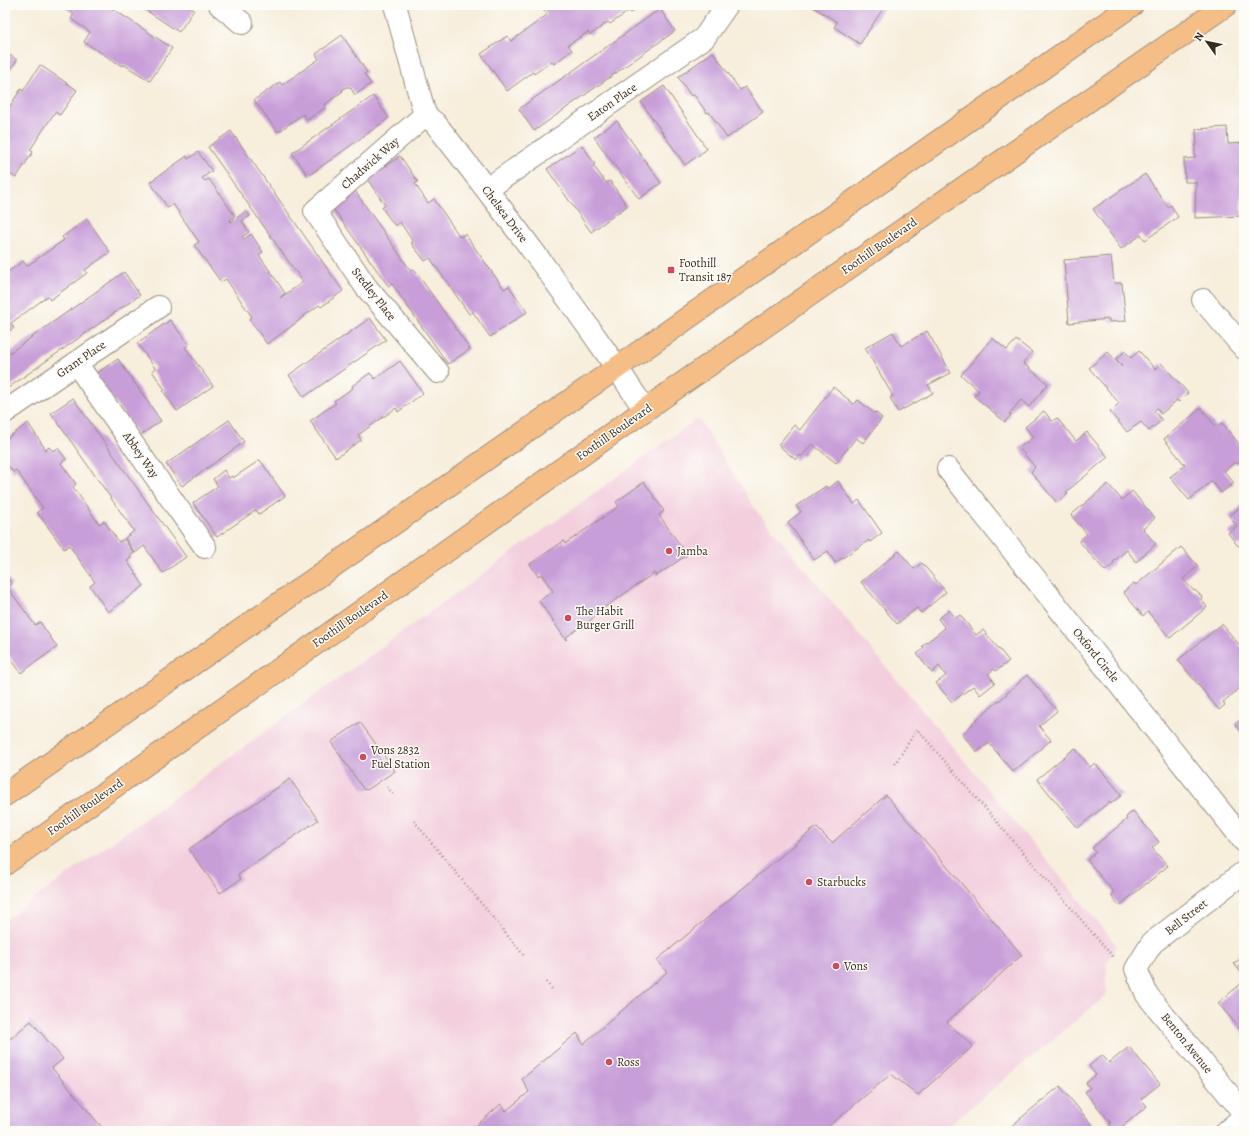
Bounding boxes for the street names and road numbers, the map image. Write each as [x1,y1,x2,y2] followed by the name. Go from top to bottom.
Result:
[584,79,640,125] street label: Eaton Place
[338,133,403,193] street label: Chadwick Way
[478,182,532,246] street label: Chelsea Drive
[838,214,920,278] street label: Foothill Boulevard
[348,264,400,324] street label: Stedley Place
[53,337,109,381] street label: Grant Place
[573,400,655,464] street label: Foothill Boulevard
[119,428,163,482] street label: Abbey Way
[309,587,391,651] street label: Foothill Boulevard
[1069,624,1123,686] street label: Oxford Circle
[44,775,126,839] street label: Foothill Boulevard
[1161,895,1211,939] street label: Bell Street
[1158,1009,1216,1077] street label: Benton Avenue

